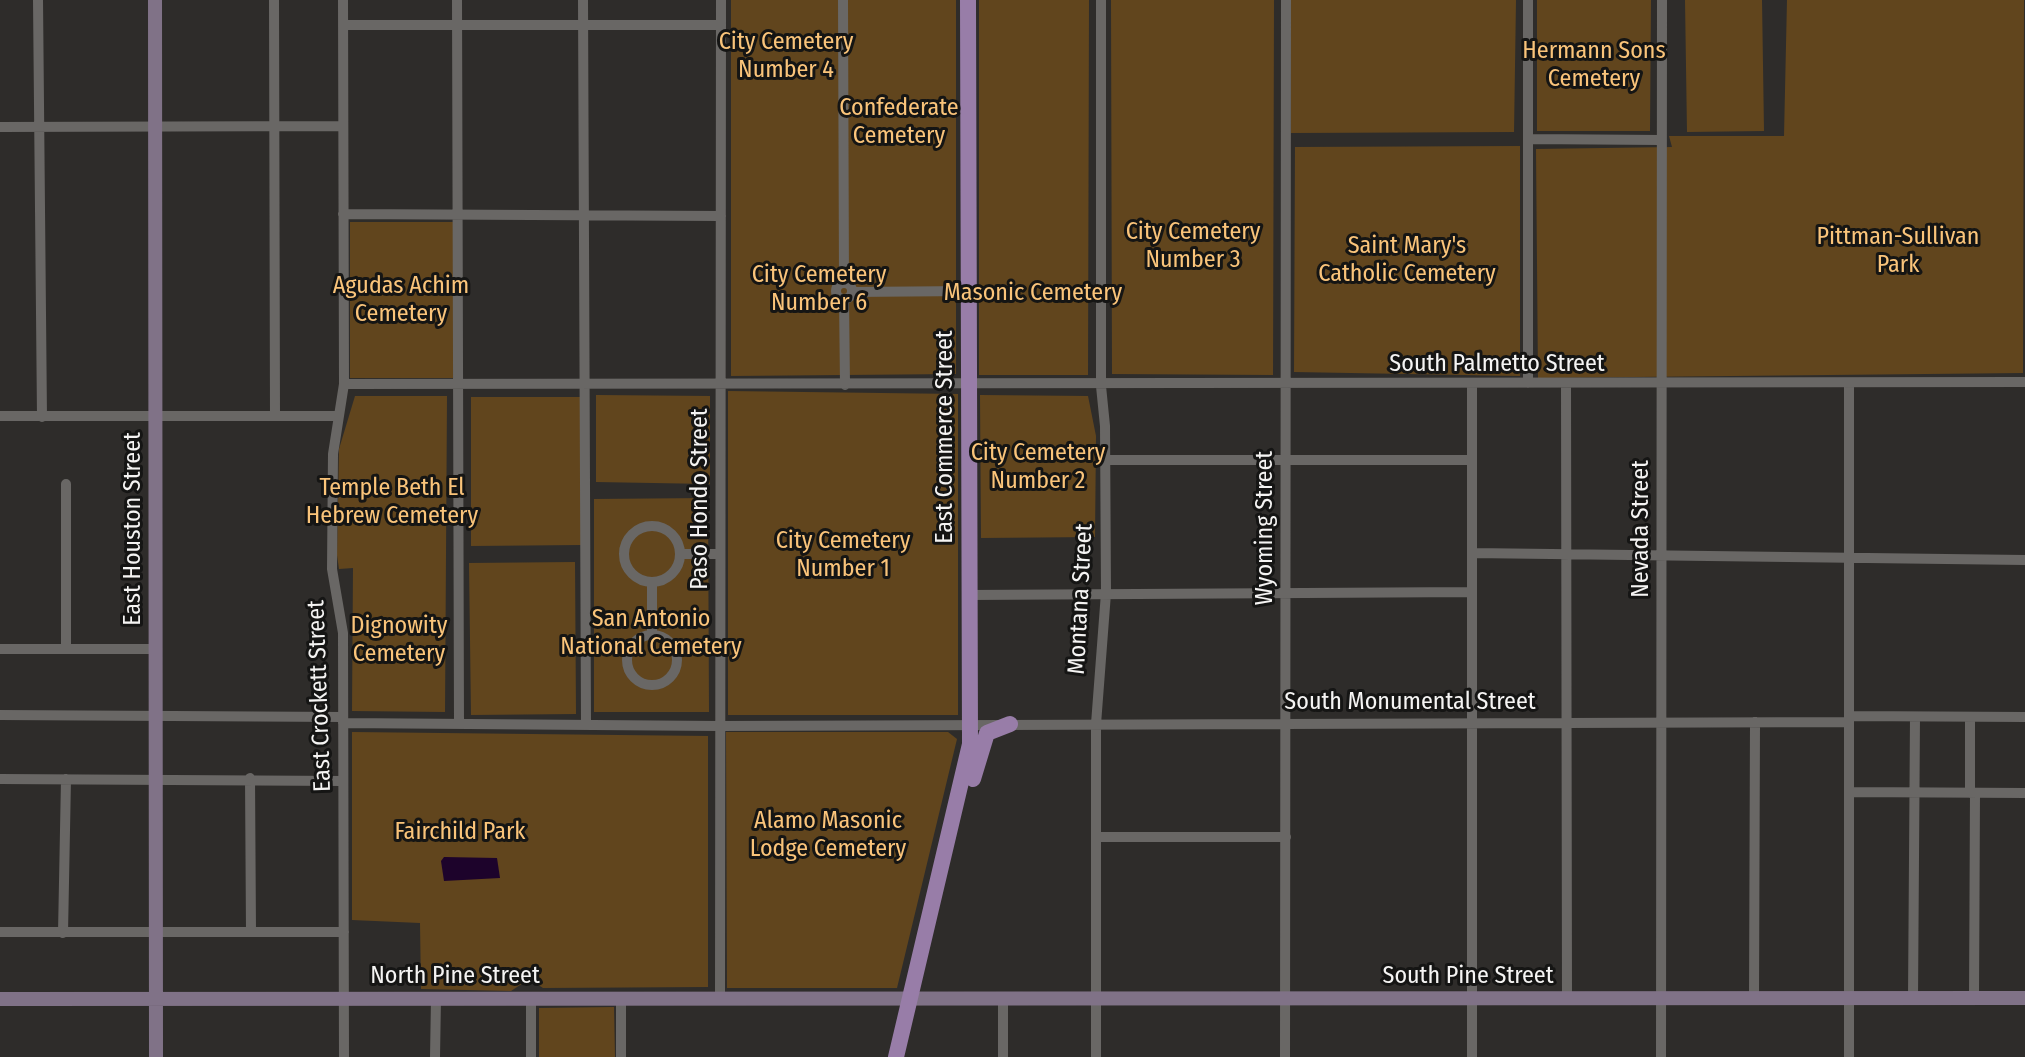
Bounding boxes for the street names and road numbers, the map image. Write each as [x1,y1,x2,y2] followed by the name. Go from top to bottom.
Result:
[931,330,959,544] street label: East Commerce Street
[1389,350,1605,378] street label: South Palmetto Street
[686,408,714,590] street label: Paso Hondo Street
[119,432,147,626] street label: East Houston Street
[1251,451,1279,605] street label: Wyoming Street
[1627,460,1655,598] street label: Nevada Street
[1063,523,1099,675] street label: Montana Street
[302,600,338,792] street label: East Crockett Street
[1284,688,1536,716] street label: South Monumental Street
[370,962,540,990] street label: North Pine Street
[1383,962,1553,990] street label: South Pine Street

